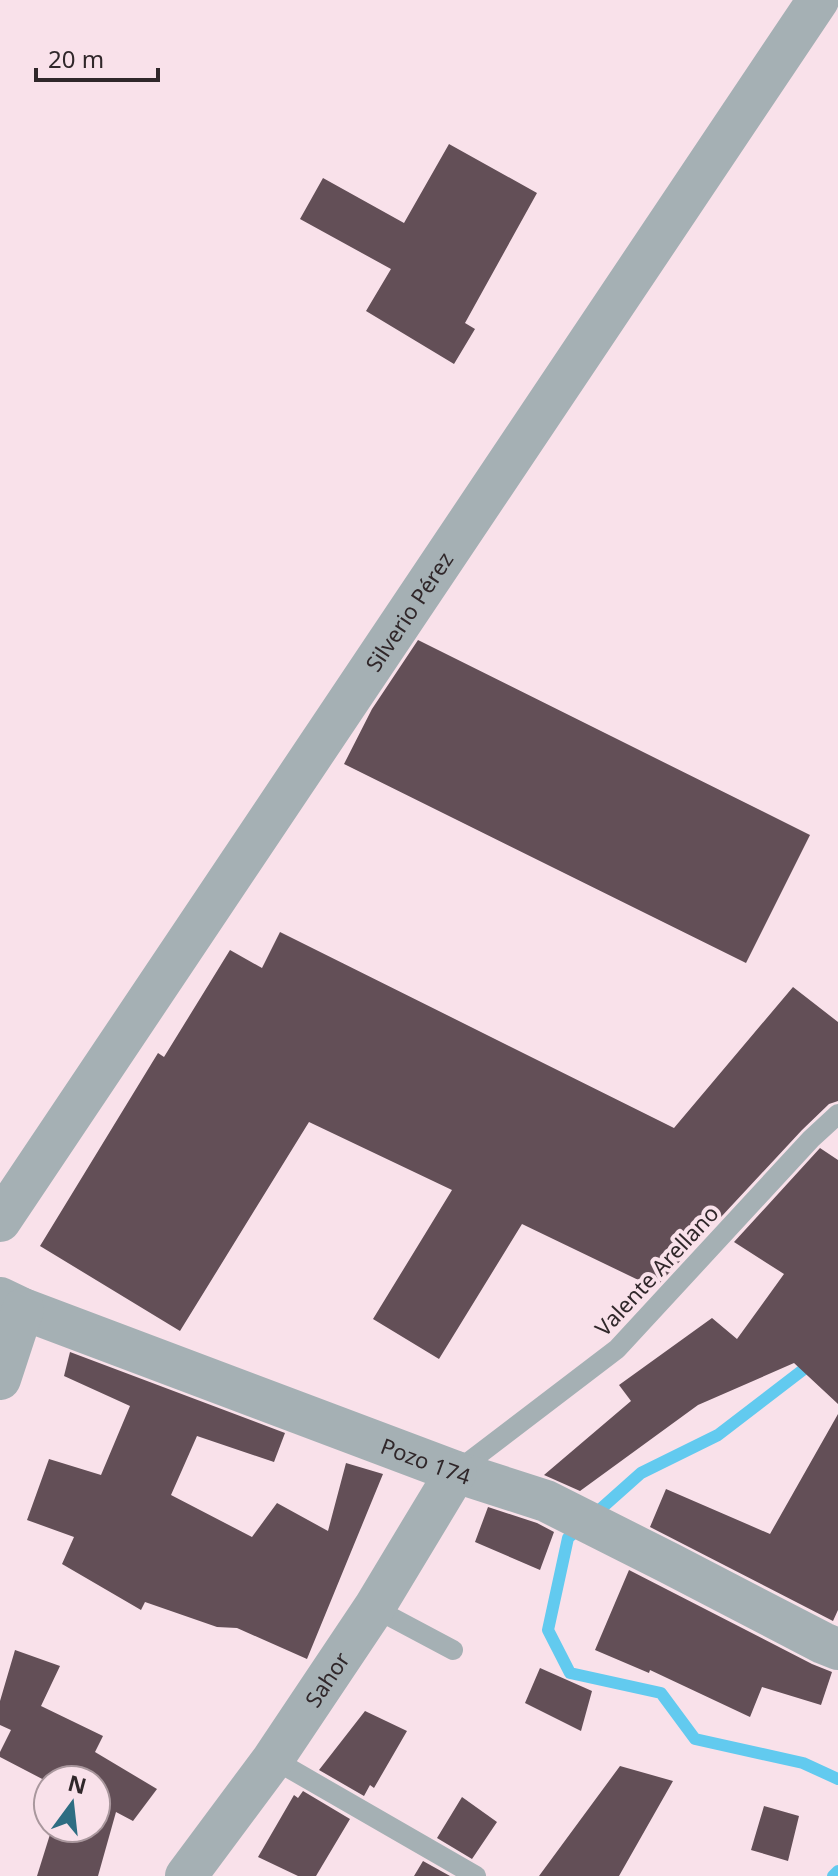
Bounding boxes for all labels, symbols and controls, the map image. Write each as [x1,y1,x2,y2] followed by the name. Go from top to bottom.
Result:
[36,32,158,82] scale bar
[48,42,104,75] text: 20 m
[358,546,459,677] street label: Silverio Pérez
[588,1198,724,1342] street label: Valente Arellano
[377,1430,475,1491] street label: Pozo 174
[297,1646,356,1712] street label: Sahor
[32,1764,112,1844] north arrow
[65,1767,90,1801] text: N

